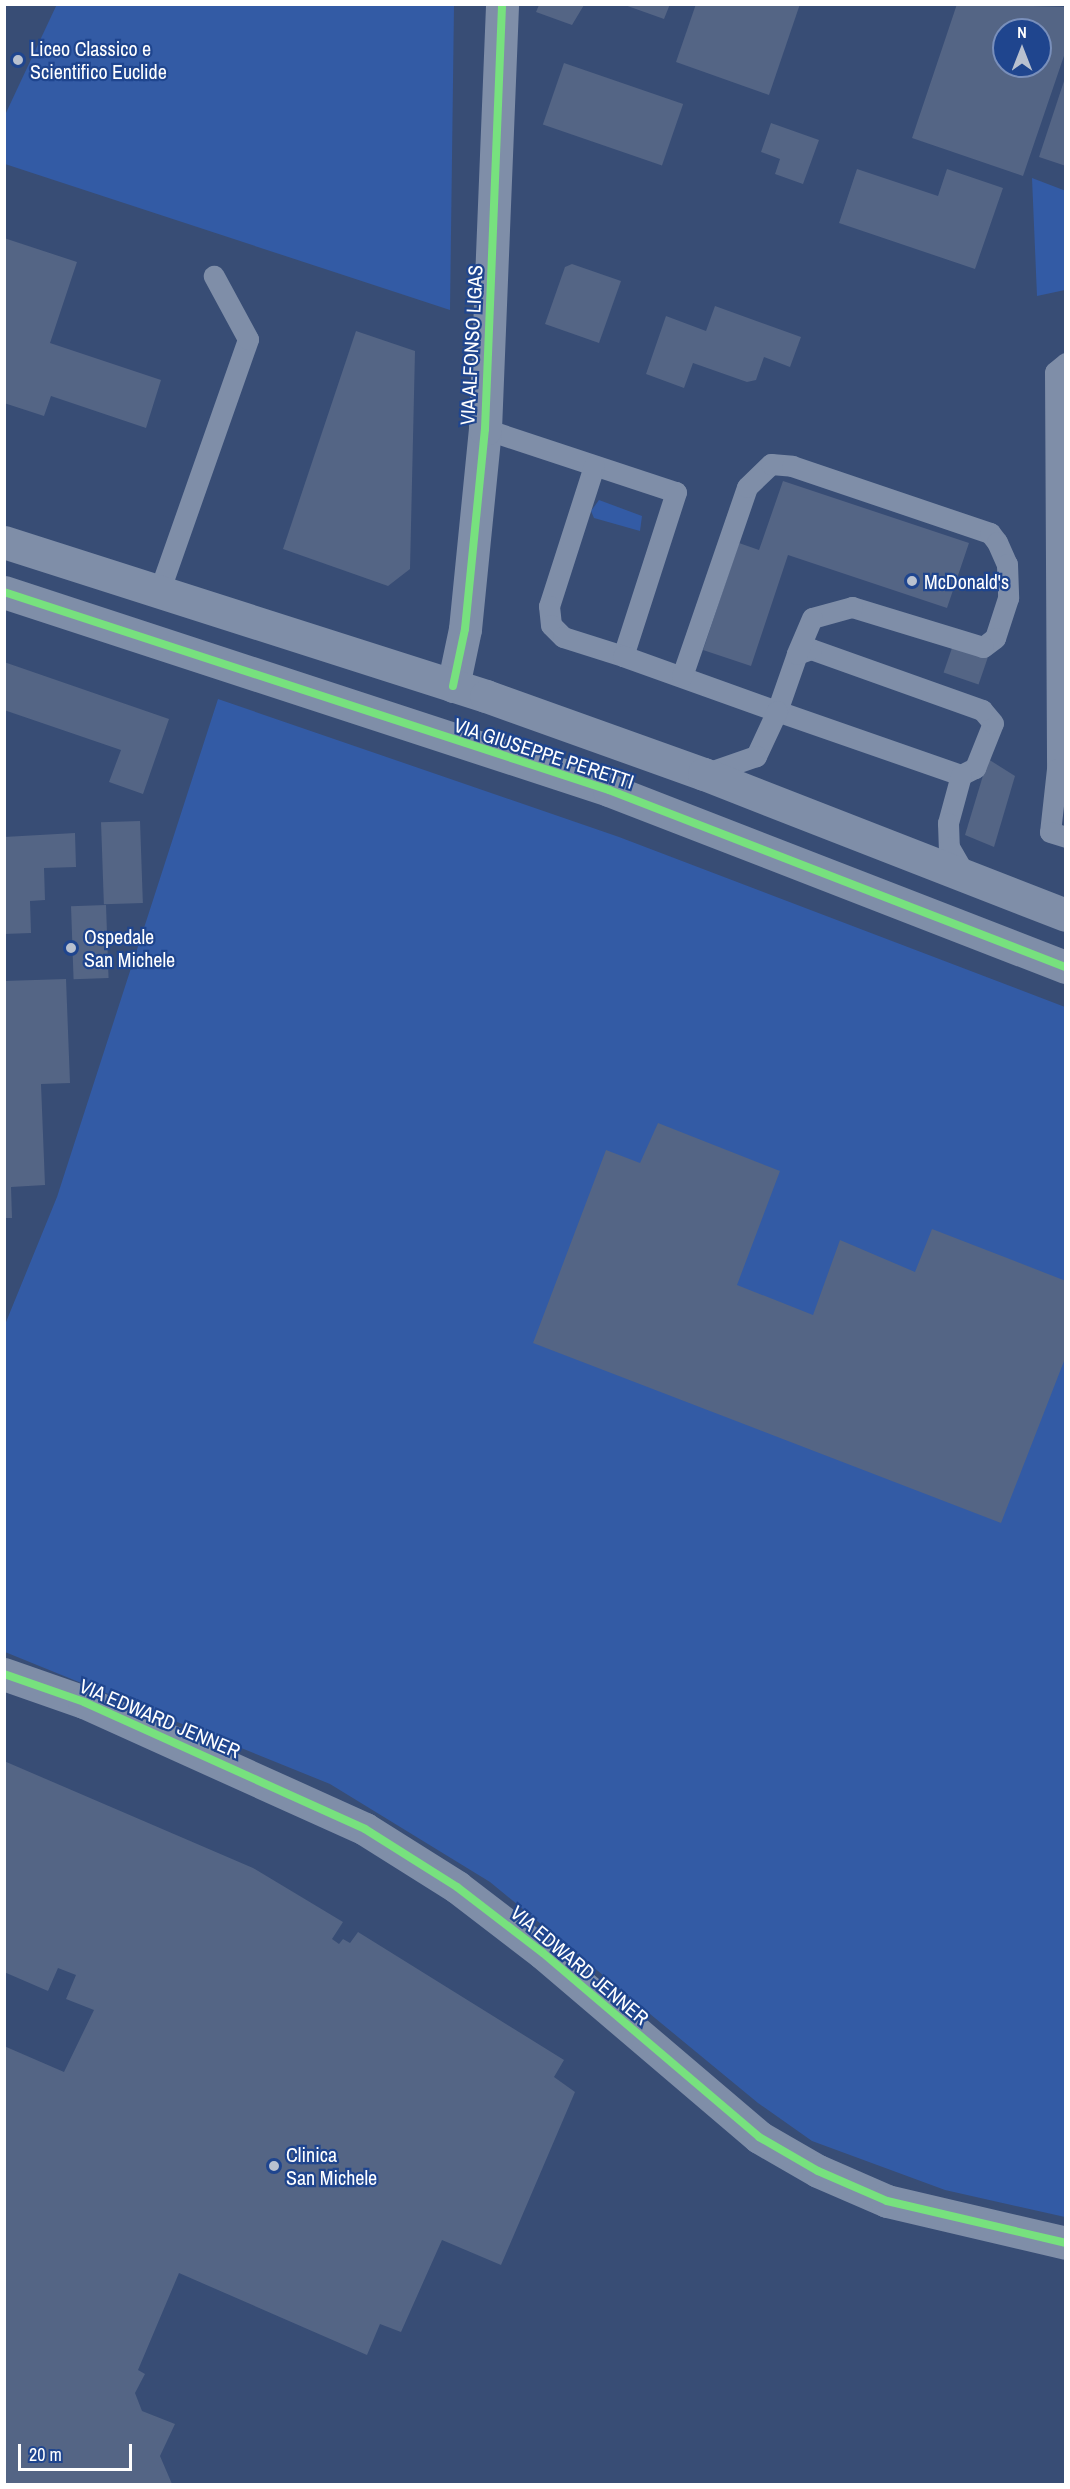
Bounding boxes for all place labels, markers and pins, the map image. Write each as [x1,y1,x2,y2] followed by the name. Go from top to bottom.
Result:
[30,36,167,83] place label: Liceo Classico e Scientifico Euclide
[11,53,25,67] marker: Liceo Classico e Scientifico Euclide
[924,569,1009,593] place label: McDonald's
[905,574,919,588] marker: McDonald's
[84,924,175,971] place label: Ospedale San Michele
[62,939,80,957] marker: Ospedale San Michele
[286,2142,377,2189] place label: Clinica San Michele
[267,2159,281,2173] marker: Clinica San Michele

